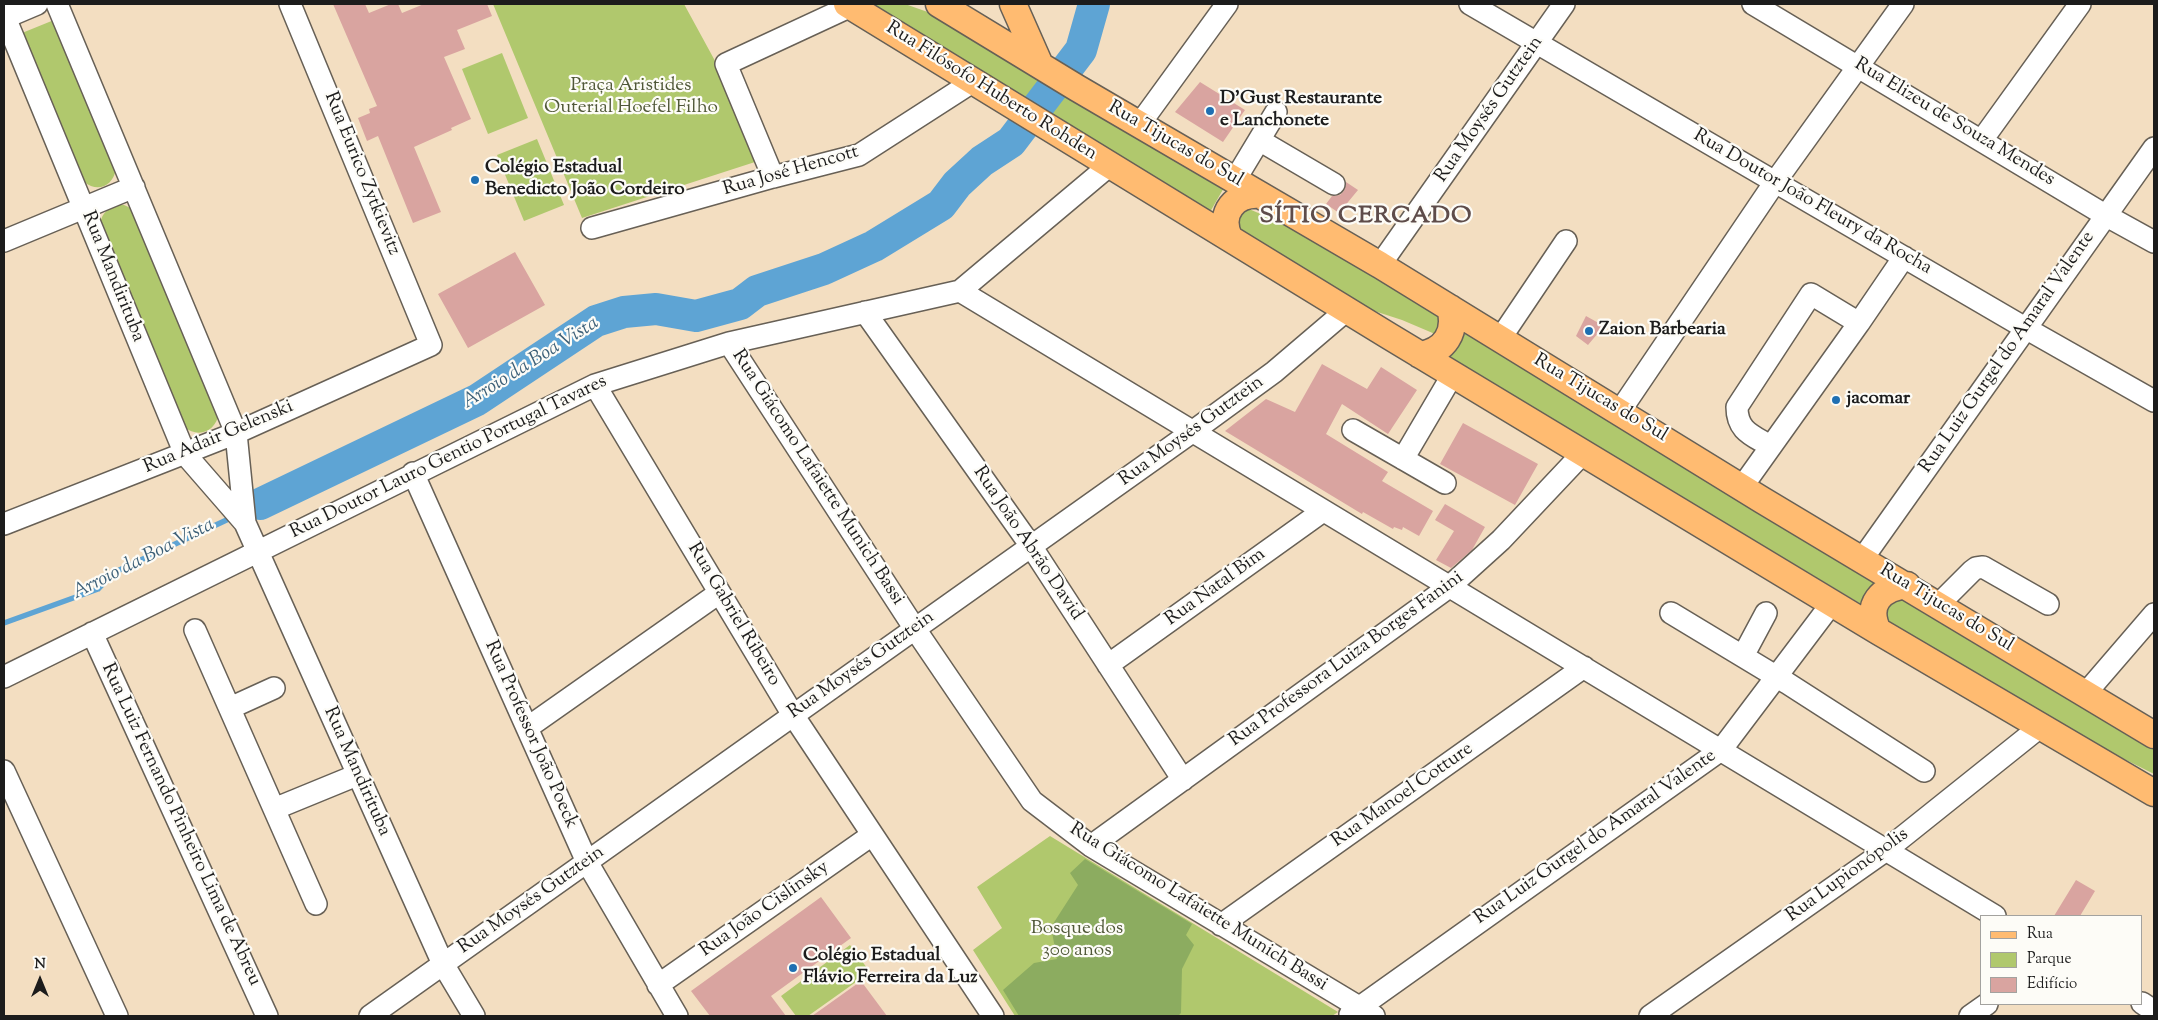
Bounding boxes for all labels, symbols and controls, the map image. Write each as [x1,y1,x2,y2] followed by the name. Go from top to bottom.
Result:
[881,18,1101,166] street label: Rua Filósofo Huberto Rohden
[1431,32,1549,188] street label: Rua Moysés Gutztein
[1850,54,2058,192] street label: Rua Elizeu de Souza Mendes
[544,76,718,120] park label: Praça Aristides Outerial Hoefel Filho
[318,89,404,259] street label: Rua Eurico Zytkievitz
[1220,89,1382,133] place label: D'Gust Restaurante e Lanchonete
[1103,97,1247,193] street label: Rua Tijucas do Sul
[1204,105,1216,117] marker: D'Gust Restaurante e Lanchonete
[1689,125,1935,281] street label: Rua Doutor João Fleury da Rocha
[721,142,861,202] street label: Rua José Hencott
[485,158,685,202] place label: Colégio Estadual Benedicto João Cordeiro
[469,174,481,186] marker: Colégio Estadual Benedicto João Cordeiro
[1258,204,1474,232] district label: SÍTIO CERCADO
[75,208,149,346] street label: Rua Mandirituba
[1916,228,2100,478] street label: Rua Luiz Gurgel do Amaral Valente
[458,312,604,416] water label: Arroio da Boa Vista
[1599,320,1726,342] place label: Zaion Barbearia
[1583,325,1595,337] marker: Zaion Barbearia
[726,346,908,610] street label: Rua Giácomo Lafaiette Munich Bassi
[1529,350,1671,448] street label: Rua Tijucas do Sul
[287,371,611,545] street label: Rua Doutor Lauro Gentio Portugal Tavares
[1115,372,1269,492] street label: Rua Moysés Gutztein
[1846,389,1910,411] place label: jacomar
[1830,394,1842,406] marker: jacomar
[141,396,297,480] street label: Rua Adair Gelenski
[967,463,1087,625] street label: Rua João Abrão David
[69,514,219,606] water label: Arroio da Boa Vista
[681,539,785,691] street label: Rua Gabriel Ribeiro
[1162,544,1270,632] street label: Rua Natal Bim
[1875,560,2017,658] street label: Rua Tijucas do Sul
[1225,567,1469,753] street label: Rua Professora Luiza Borges Fanini
[784,607,940,725] street label: Rua Moysés Gutztein
[478,638,582,832] street label: Rua Professor João Poeck
[95,660,265,990] street label: Rua Luiz Fernando Pinheiro Lima de Abreu
[317,704,395,840] street label: Rua Mandirituba
[1328,739,1478,853] street label: Rua Manoel Cotture
[1471,746,1721,930] street label: Rua Luiz Gurgel do Amaral Valente
[1065,819,1331,997] street label: Rua Giácomo Lafaiette Munich Bassi
[1782,824,1914,928] street label: Rua Lupionópolis
[454,842,610,960] street label: Rua Moysés Gutztein
[696,857,834,963] street label: Rua João Cislinsky
[1980,915,2143,1005] legend
[1031,919,1123,963] park label: Bosque dos 300 anos
[2027,924,2053,945] text: Rua
[803,946,978,990] place label: Colégio Estadual Flávio Ferreira da Luz
[2027,949,2071,970] text: Parque
[15,955,65,1005] north arrow
[34,955,46,975] text: N
[787,962,799,974] marker: Colégio Estadual Flávio Ferreira da Luz
[2027,974,2077,995] text: Edifício

